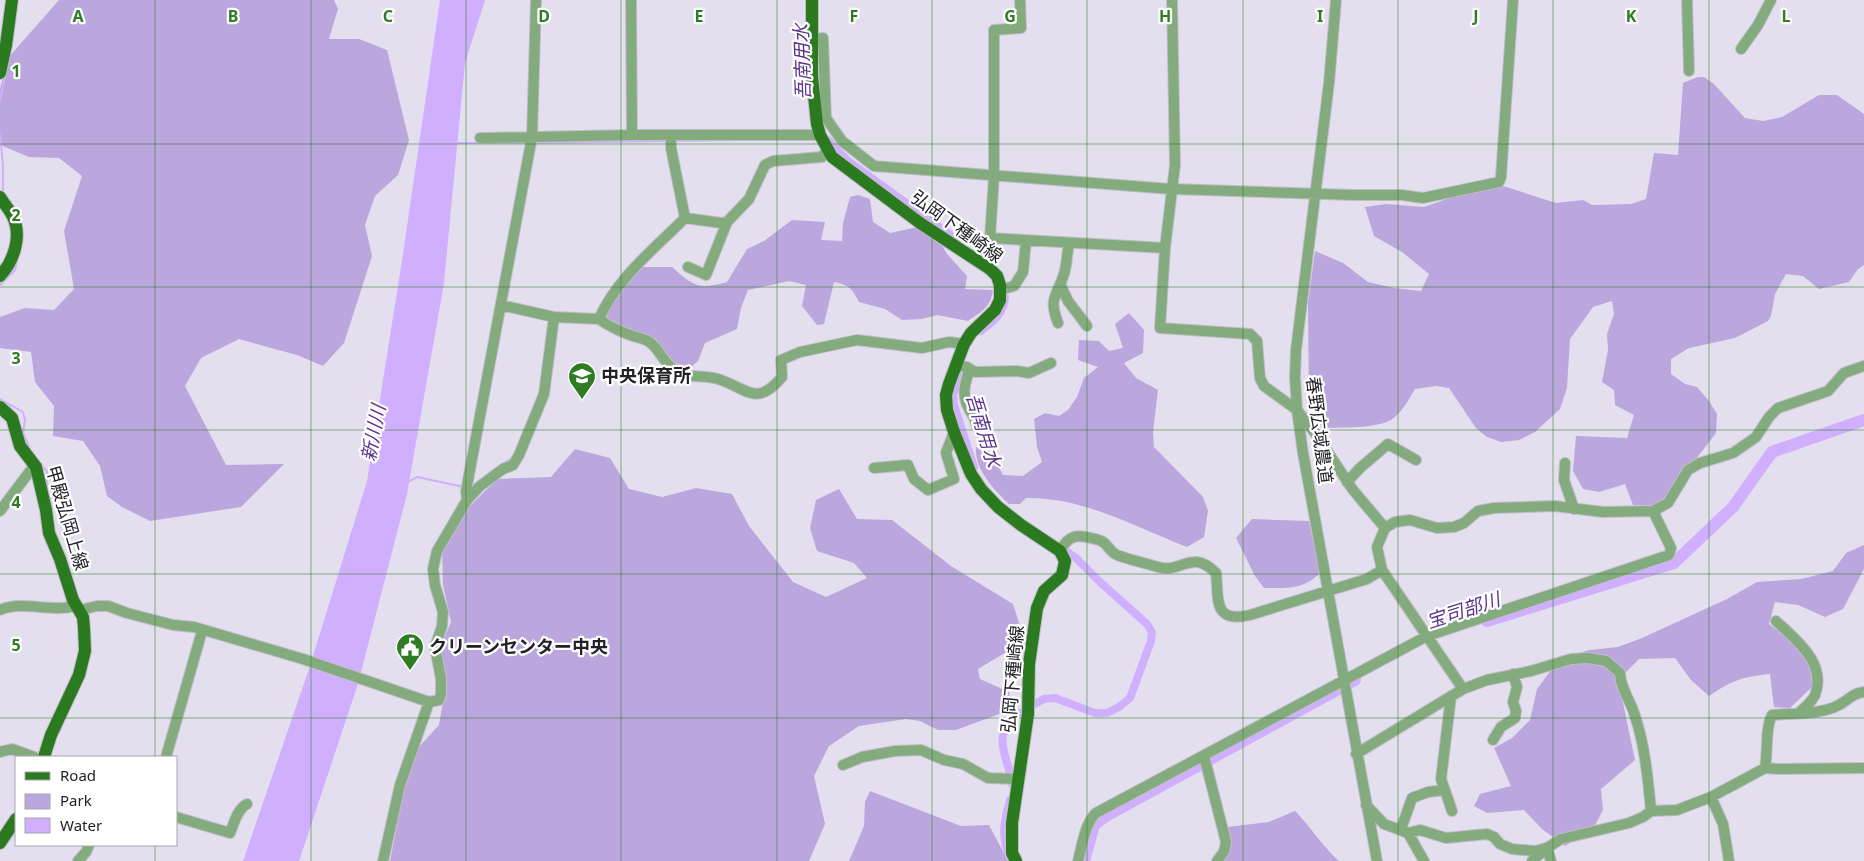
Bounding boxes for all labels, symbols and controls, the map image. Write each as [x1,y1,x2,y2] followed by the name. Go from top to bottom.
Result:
[72,5,84,27] text: A
[228,5,238,27] text: B
[383,5,393,27] text: C
[538,5,550,27] text: D
[695,5,704,27] text: E
[850,5,858,27] text: F
[1004,5,1016,27] text: G
[1159,5,1171,27] text: H
[1317,5,1323,27] text: I
[1471,5,1479,27] text: J
[1626,5,1637,27] text: K
[1782,5,1791,27] text: L
[788,22,816,100] water label: 吾南用水
[11,60,21,82] text: 1
[907,185,1008,268] street label: 弘岡下種崎線
[11,204,21,226] text: 2
[11,347,21,369] text: 3
[567,361,597,400] school or university icon: 中央保育所
[601,363,691,387] place label: 中央保育所
[1302,375,1338,485] street label: 春野広域農道
[960,390,1008,472] water label: 吾南用水
[355,401,392,463] water label: 新川川
[42,463,94,573] street label: 甲殿弘岡上線
[11,491,21,513] text: 4
[1423,585,1505,634] water label: 宝司部川
[995,624,1029,734] street label: 弘岡下種崎線
[395,632,425,671] public building icon: クリーンセンター中央
[11,634,21,656] text: 5
[429,634,608,658] place label: クリーンセンター中央
[15,756,178,846] legend
[60,765,96,785] text: Road
[60,790,92,810] text: Park
[60,815,102,835] text: Water

